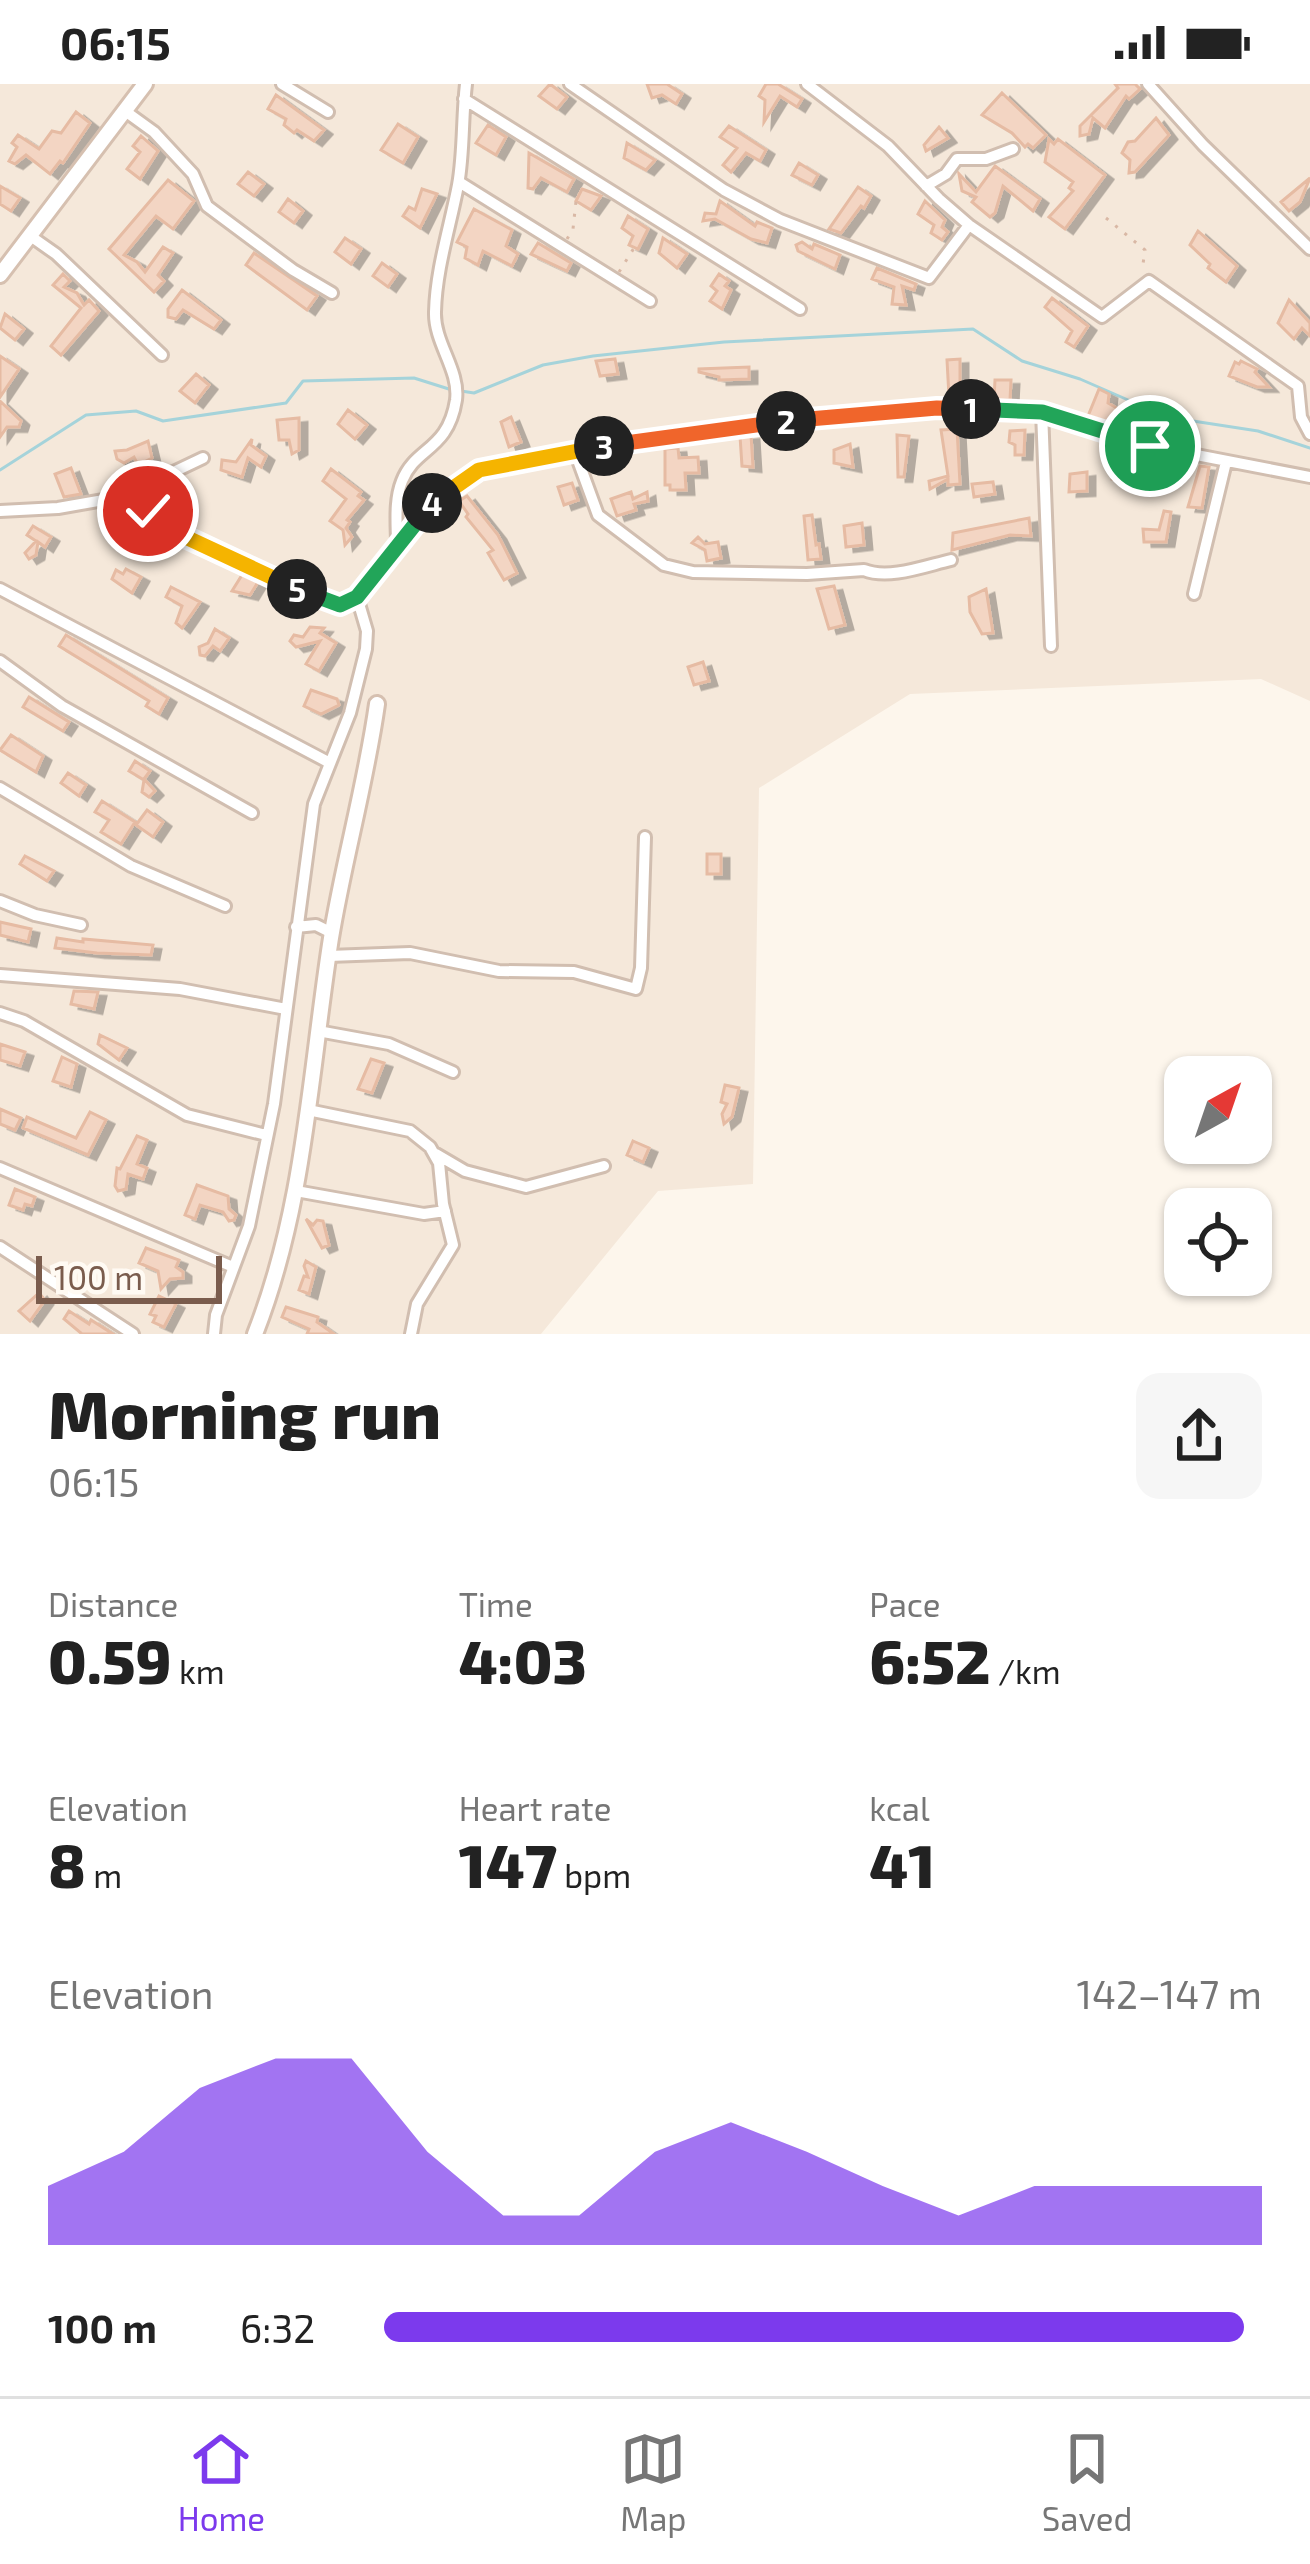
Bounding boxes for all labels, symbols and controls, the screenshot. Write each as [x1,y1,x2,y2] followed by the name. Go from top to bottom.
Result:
[60,15,171,69] text: 06:15
[941,379,1001,439] pin: 1
[964,389,978,429] text: 1
[756,391,816,451] pin: 2
[1099,395,1201,497] pin
[776,401,796,441] text: 2
[1117,413,1183,479] icon: arrive
[574,416,634,476] pin: 3
[595,426,613,466] text: 3
[97,460,199,562] pin
[402,473,462,533] pin: 4
[115,478,181,544] icon: check
[421,483,443,523] text: 4
[267,559,327,619] pin: 5
[288,569,306,609] text: 5
[1164,1056,1272,1164] north arrow
[1164,1056,1272,1296] map controls
[1164,1188,1272,1296] button: locate
[36,1250,222,1303] scale bar
[54,1257,143,1297] text: 100 m
[48,1373,441,1452] text: Morning run
[1136,1373,1262,1499] button: share
[48,1458,139,1505] text: 06:15
[48,1584,178,1624] text: Distance
[459,1584,533,1624] text: Time
[869,1584,940,1624] text: Pace
[48,1624,172,1696] text: 0.59
[459,1624,587,1696] text: 4:03
[869,1624,991,1696] text: 6:52
[172,1651,225,1691] text: km
[991,1651,1061,1691] text: /km
[48,1788,188,1828] text: Elevation
[459,1788,611,1828] text: Heart rate
[869,1788,930,1828] text: kcal
[48,1828,86,1900] text: 8
[459,1828,557,1900] text: 147
[869,1828,935,1900] text: 41
[86,1855,122,1895] text: m
[557,1855,631,1895] text: bpm
[48,1970,213,2017] text: Elevation
[1076,1970,1262,2017] text: 142–147 m
[48,2304,157,2351] text: 100 m
[240,2304,315,2351] text: 6:32
[178,2426,265,2538] tab: Home
[620,2426,687,2538] tab: Map
[1042,2426,1132,2538] tab: Saved

